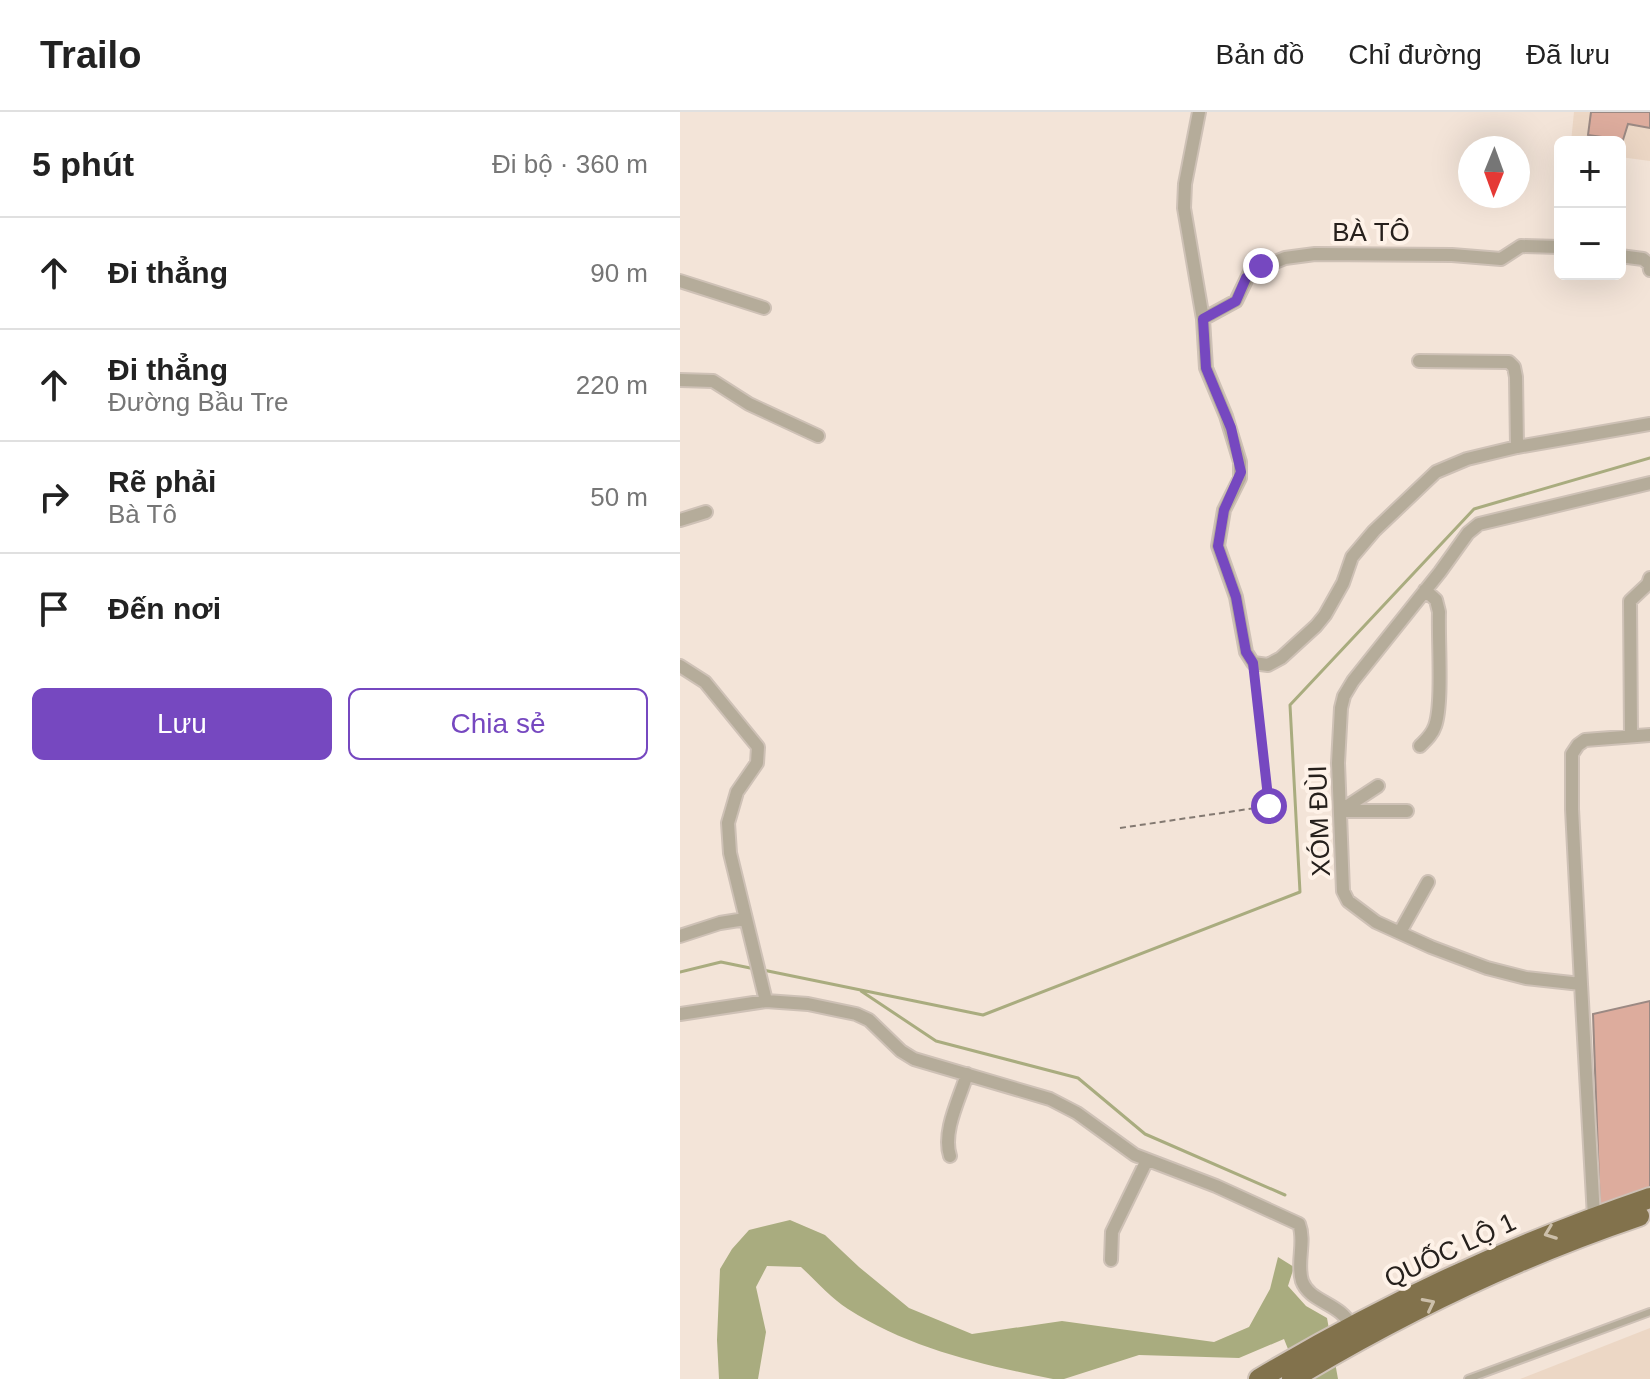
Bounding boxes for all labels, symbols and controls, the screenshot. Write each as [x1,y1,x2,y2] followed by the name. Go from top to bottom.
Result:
[40,34,141,76] text: Trailo
[1216,39,1304,70] text: Bản đồ
[1348,39,1482,70] text: Chỉ đường
[1526,39,1610,70] text: Đã lưu
[1458,136,1530,208] north arrow
[1554,136,1626,280] map controls
[1554,136,1626,208] button: +
[32,145,134,183] text: 5 phút
[492,149,648,179] text: Đi bộ · 360 m
[1554,208,1626,280] button: −
[1332,217,1410,247] street label: BÀ TÔ
[1243,248,1279,284] route end
[32,251,76,295] icon: ahead
[108,256,228,289] text: Đi thẳng
[590,258,648,288] text: 90 m
[108,353,228,386] text: Đi thẳng
[32,363,76,407] icon: ahead
[576,370,648,400] text: 220 m
[108,387,288,417] text: Đường Bầu Tre
[108,465,216,498] text: Rẽ phải
[32,475,76,519] icon: right
[590,482,648,512] text: 50 m
[108,499,177,529] text: Bà Tô
[32,587,76,631] icon: arrive
[108,592,221,625] text: Đến nơi
[32,688,332,760] button: Lưu
[348,688,648,760] button: Chia sẻ
[1302,765,1336,877] street label: XÓM ĐÙI
[1251,788,1287,824] route start
[1379,1206,1521,1294] street label: QUỐC LỘ 1
[1544,1223,1558,1240] one-way arrow
[1420,1299,1435,1314] one-way arrow

